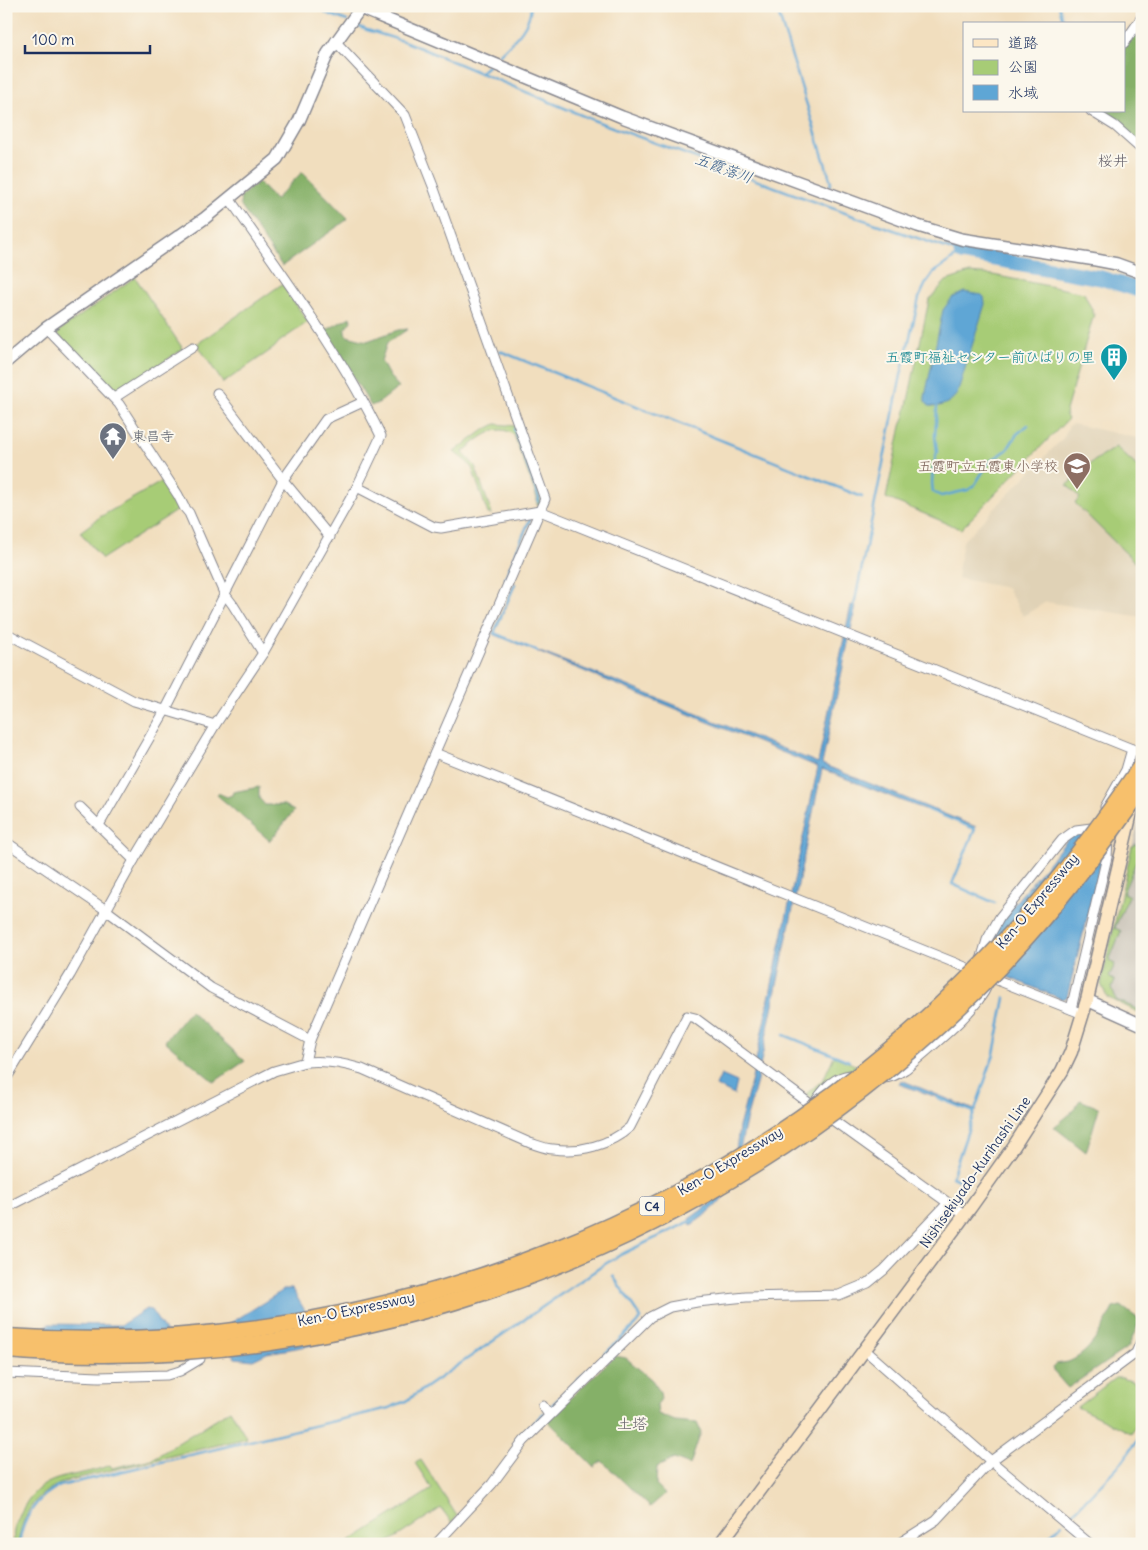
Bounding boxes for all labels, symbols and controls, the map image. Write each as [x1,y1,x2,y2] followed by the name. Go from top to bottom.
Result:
[25,22,150,54] scale bar
[963,22,1126,112] legend
[32,30,74,49] text: 100 m
[1008,33,1038,52] text: 道路
[1008,57,1038,76] text: 公園
[1008,83,1038,102] text: 水域
[693,149,755,187] water label: 五霞落川
[1098,151,1128,170] district label: 桜井
[1099,342,1129,381] building icon: 五霞町福祉センター前ひばりの里
[886,348,1095,366] place label: 五霞町福祉センター前ひばりの里
[98,421,128,460] temple icon: 東昌寺
[132,427,174,445] place label: 東昌寺
[1062,451,1092,490] school or university icon: 五霞町立五霞東小学校
[918,457,1058,475] place label: 五霞町立五霞東小学校
[992,849,1082,953] street label: Ken-O Expressway
[916,1093,1034,1251] street label: Nishisekiyado-Kurihashi Line
[674,1123,786,1199] street label: Ken-O Expressway
[640,1196,664,1216] road number: C4
[296,1288,416,1330] street label: Ken-O Expressway
[617,1414,647,1433] district label: 土塔

